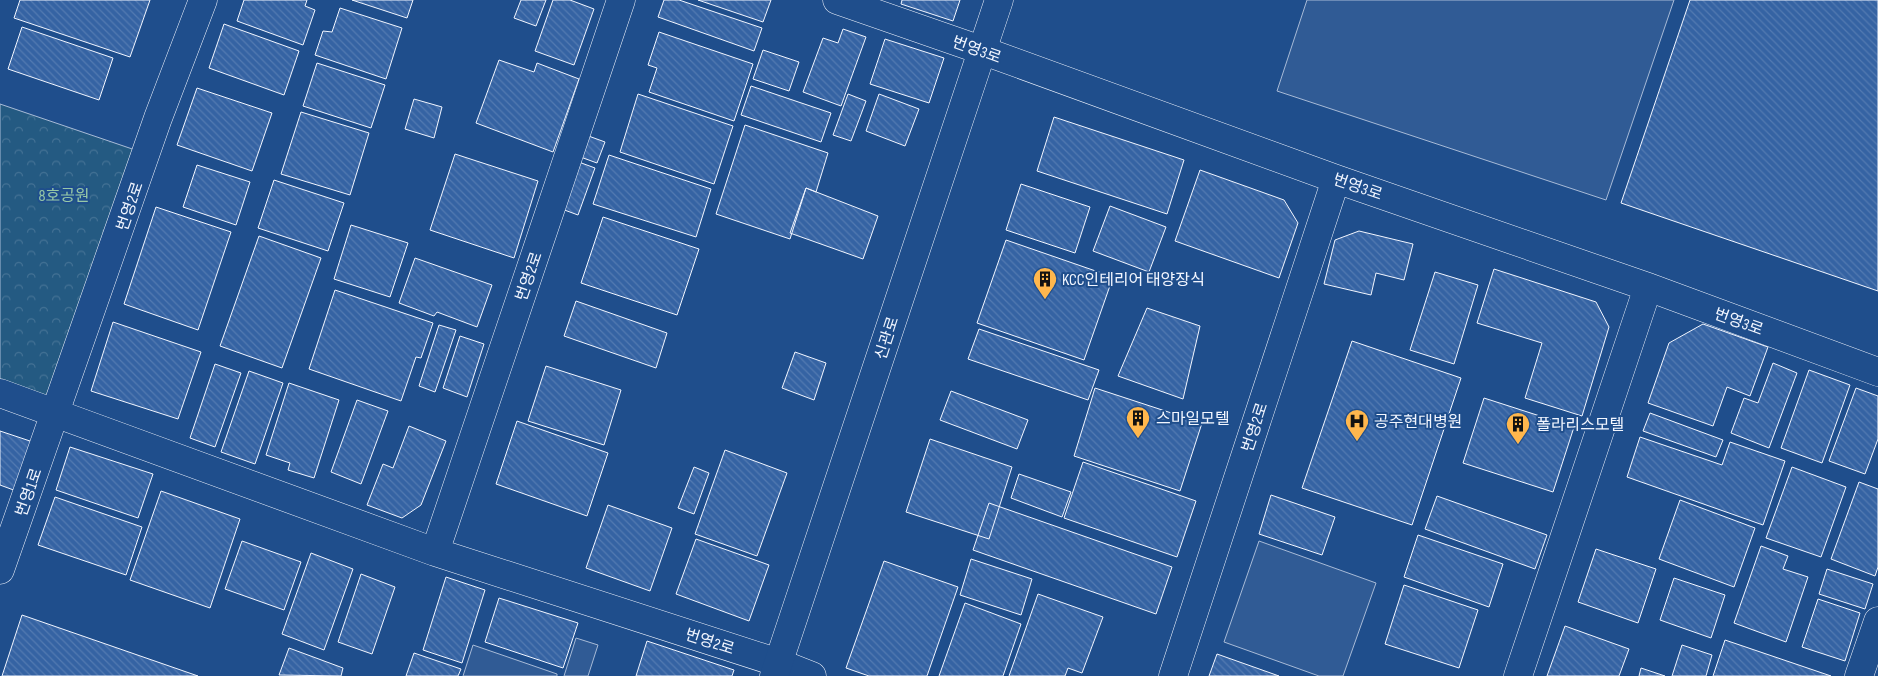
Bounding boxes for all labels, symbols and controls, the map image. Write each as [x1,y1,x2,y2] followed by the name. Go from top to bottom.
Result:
[949,33,1004,68] street label: 번영3로
[1330,170,1385,205] street label: 번영3로
[113,179,148,234] street label: 번영2로
[38,187,90,206] park label: 8호공원
[512,249,547,304] street label: 번영2로
[1032,266,1058,300] building icon: KCC인테리어 태양장식
[1062,271,1205,290] place label: KCC인테리어 태양장식
[1711,305,1766,340] street label: 번영3로
[872,314,903,362] street label: 신관로
[1239,400,1272,455] street label: 번영2로
[1125,405,1151,439] building icon: 스마일모텔
[1344,408,1370,442] hospital icon: 공주현대병원
[1156,410,1230,429] place label: 스마일모텔
[1505,411,1531,445] building icon: 폴라리스모텔
[1374,413,1462,432] place label: 공주현대병원
[1536,416,1624,435] place label: 폴라리스모텔
[12,466,47,519] street label: 번영1로
[682,626,737,659] street label: 번영2로

